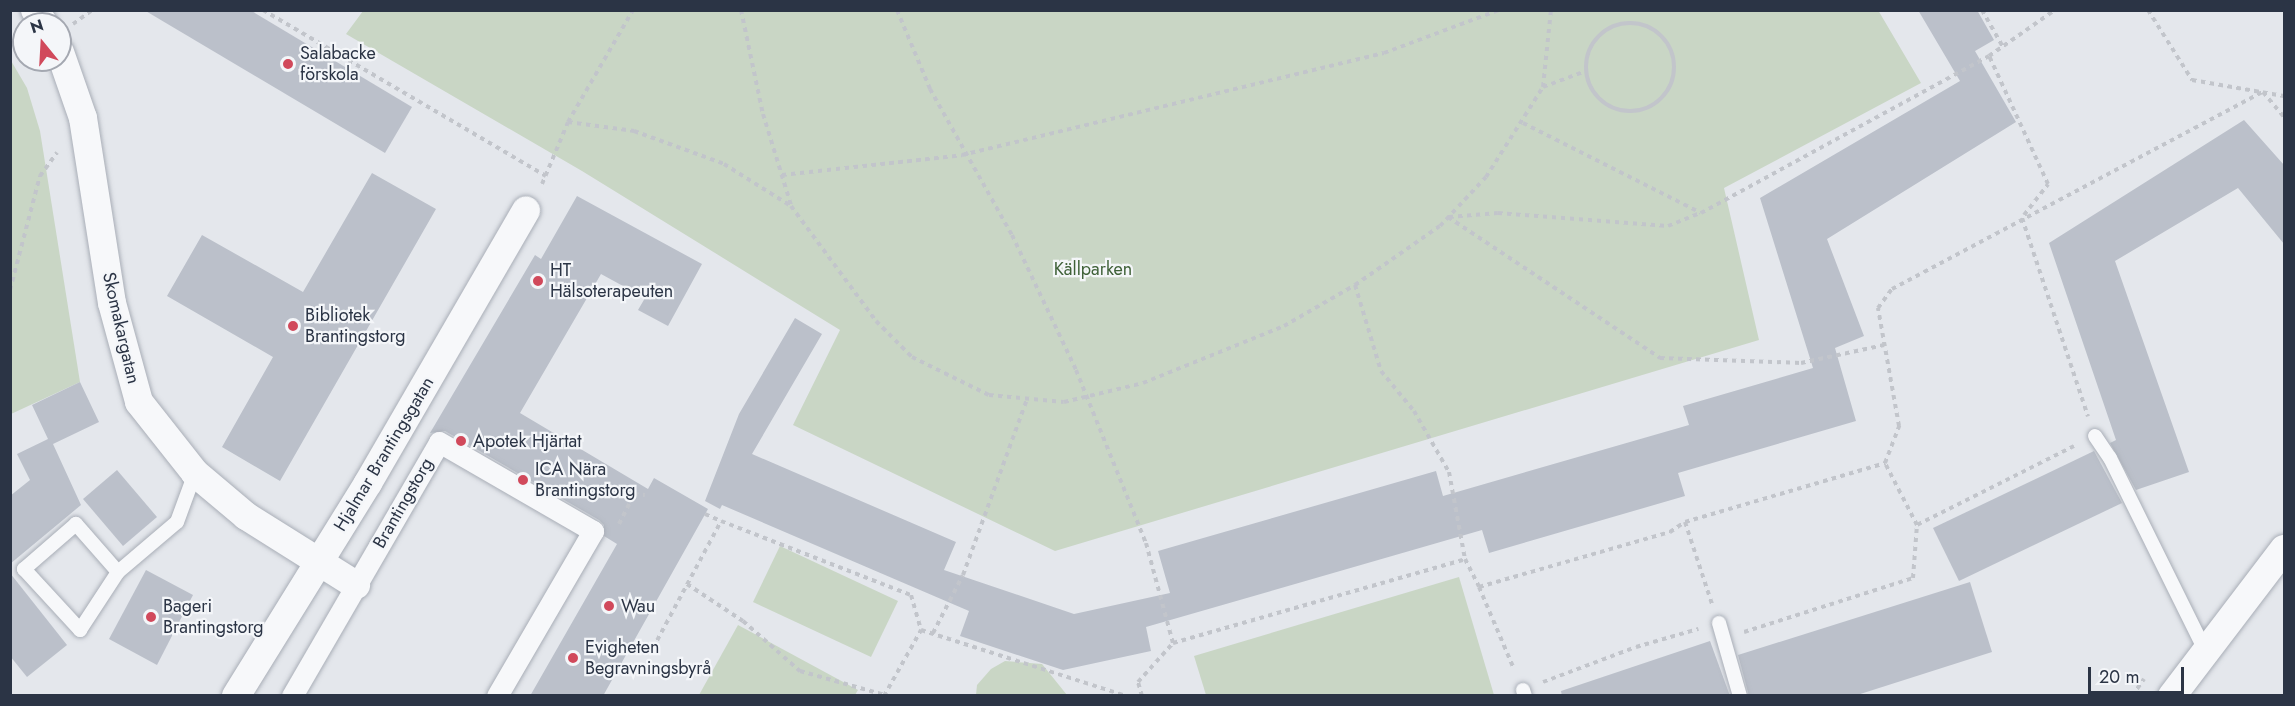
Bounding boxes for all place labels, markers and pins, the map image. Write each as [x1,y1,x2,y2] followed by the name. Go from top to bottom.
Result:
[300,43,376,86] place label: Salabacke förskola
[281,57,295,71] marker: Salabacke förskola
[550,260,673,302] place label: HT Hälsoterapeuten
[531,274,545,288] marker: HT Hälsoterapeuten
[305,305,406,348] place label: Bibliotek Brantingstorg
[286,319,300,333] marker: Bibliotek Brantingstorg
[473,430,581,452] place label: Apotek Hjärtat
[454,434,468,448] marker: Apotek Hjärtat
[535,459,636,502] place label: ICA Nära Brantingstorg
[516,473,530,487] marker: ICA Nära Brantingstorg
[621,595,655,617] place label: Wau
[163,596,264,638] place label: Bageri Brantingstorg
[602,599,616,613] marker: Wau
[144,610,158,624] marker: Bageri Brantingstorg
[585,637,711,680] place label: Evigheten Begravningsbyrå
[566,651,580,665] marker: Evigheten Begravningsbyrå

